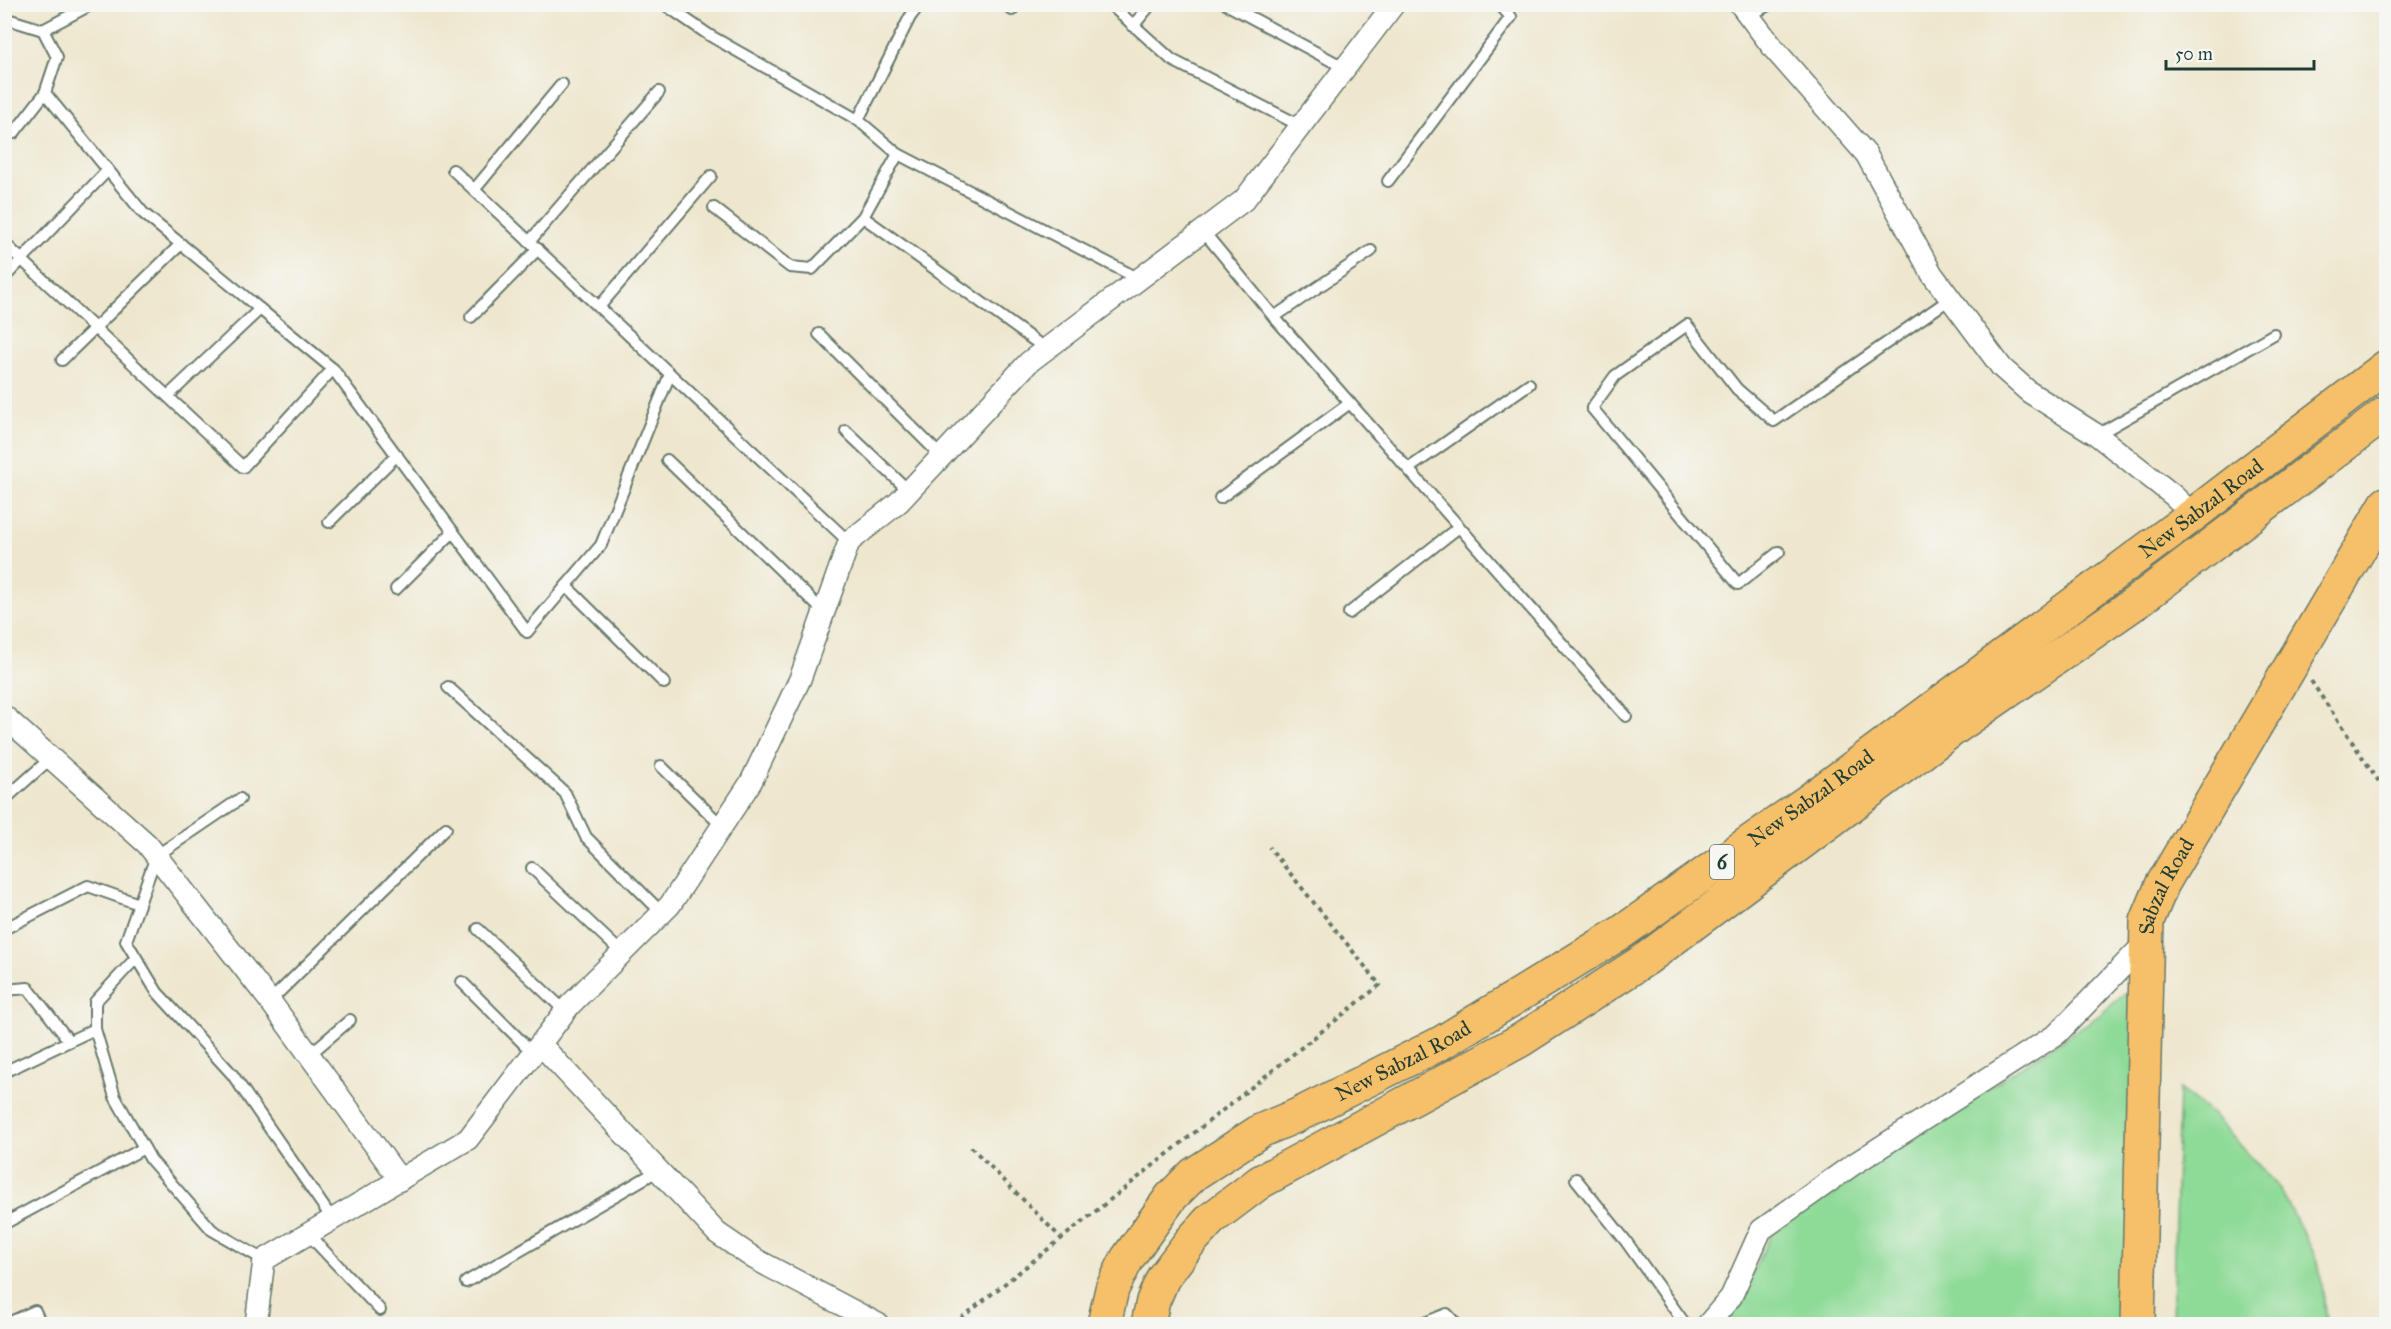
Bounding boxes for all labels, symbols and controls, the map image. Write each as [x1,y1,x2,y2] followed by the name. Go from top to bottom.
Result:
[2166,33,2314,71] scale bar
[2175,43,2213,65] text: 50 m
[2134,453,2269,564] street label: New Sabzal Road
[1743,743,1879,852] street label: New Sabzal Road
[2134,833,2200,935] street label: Sabzal Road
[1710,845,1734,879] road number: 6
[1331,1015,1476,1107] street label: New Sabzal Road

